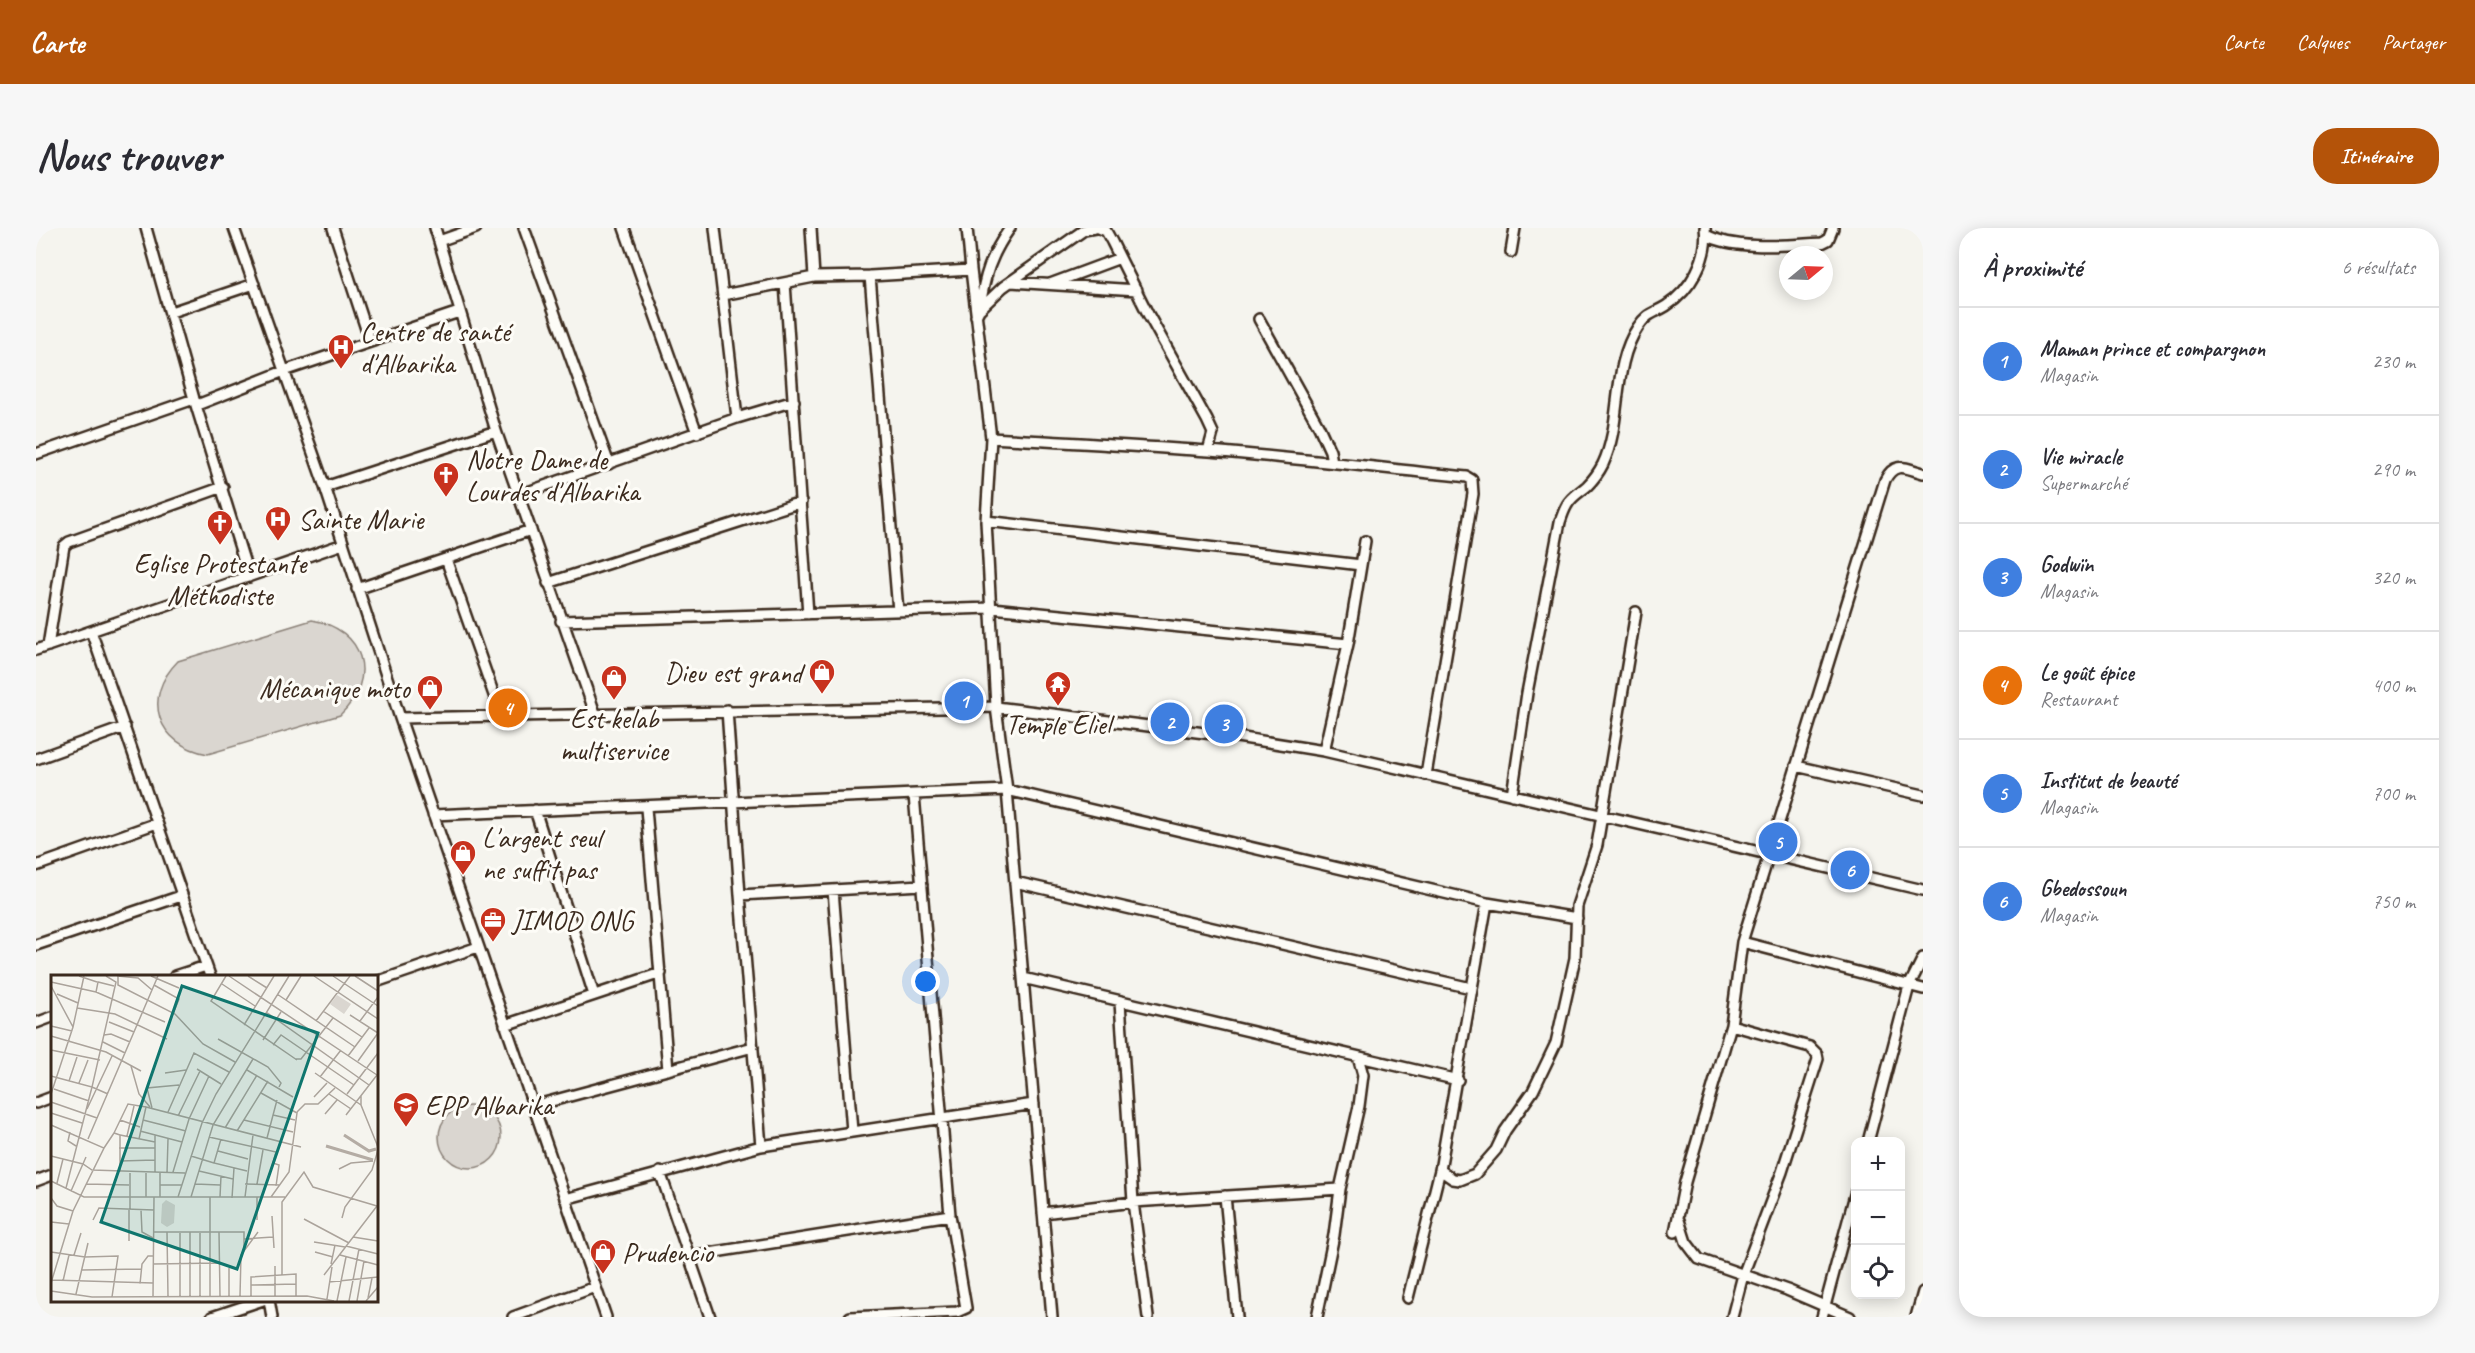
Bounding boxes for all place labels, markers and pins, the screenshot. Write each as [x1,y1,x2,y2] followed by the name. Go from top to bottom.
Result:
[360,314,514,381] place label: Centre de santé d'Albarika
[326,332,356,370] hospital icon: Centre de santé d'Albarika
[466,442,642,509] place label: Notre Dame de Lourdes d'Albarika
[431,460,461,498] church icon: Notre Dame de Lourdes d'Albarika
[298,502,425,537] place label: Sainte Marie
[263,504,293,542] hospital icon: Sainte Marie
[205,508,235,546] church icon: Eglise Protestante Méthodiste
[134,546,308,613] place label: Eglise Protestante Méthodiste
[664,655,806,690] place label: Dieu est grand
[807,657,837,695] shop icon: Dieu est grand
[599,663,629,701] shop icon: Est kelab multiservice
[1043,669,1073,707] temple icon: Temple Eliel
[259,671,412,706] place label: Mécanique moto
[415,673,445,711] shop icon: Mécanique moto
[944,678,984,724] pin: 1
[488,686,528,730] pin: 4
[1150,700,1190,744] pin: 2
[560,701,670,768] place label: Est kelab multiservice
[1204,702,1244,746] pin: 3
[1006,707,1116,742] place label: Temple Eliel
[482,820,606,887] place label: L'argent seul ne suffit pas
[1758,820,1798,864] pin: 5
[448,838,478,876] shop icon: L'argent seul ne suffit pas
[1830,848,1870,892] pin: 6
[510,903,636,938] place label: JIMOD ONG
[478,905,508,943] office icon: JIMOD ONG
[425,1088,556,1123] place label: EPP Albarika
[391,1090,421,1128] school or university icon: EPP Albarika
[622,1235,715,1270] place label: Prudencio
[588,1237,618,1275] shop icon: Prudencio

